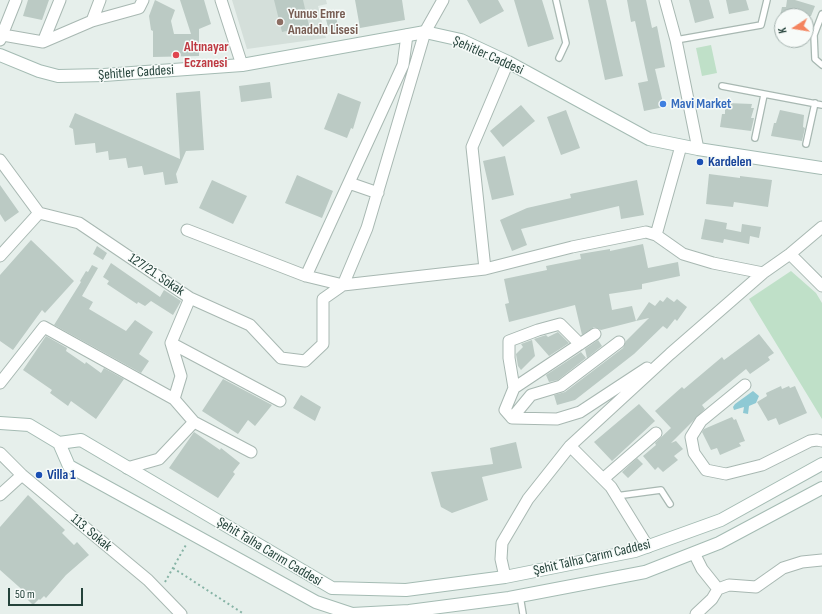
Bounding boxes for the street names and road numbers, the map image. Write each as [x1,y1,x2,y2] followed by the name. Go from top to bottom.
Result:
[450,33,526,79] street label: Şehitler Caddesi
[98,62,174,84] street label: Şehitler Caddesi
[125,250,187,300] street label: 127/21. Sokak
[67,511,115,555] street label: 113. Sokak
[213,514,325,590] street label: Şehit Talha Carım Caddesi
[532,536,652,580] street label: Şehit Talha Carım Caddesi

